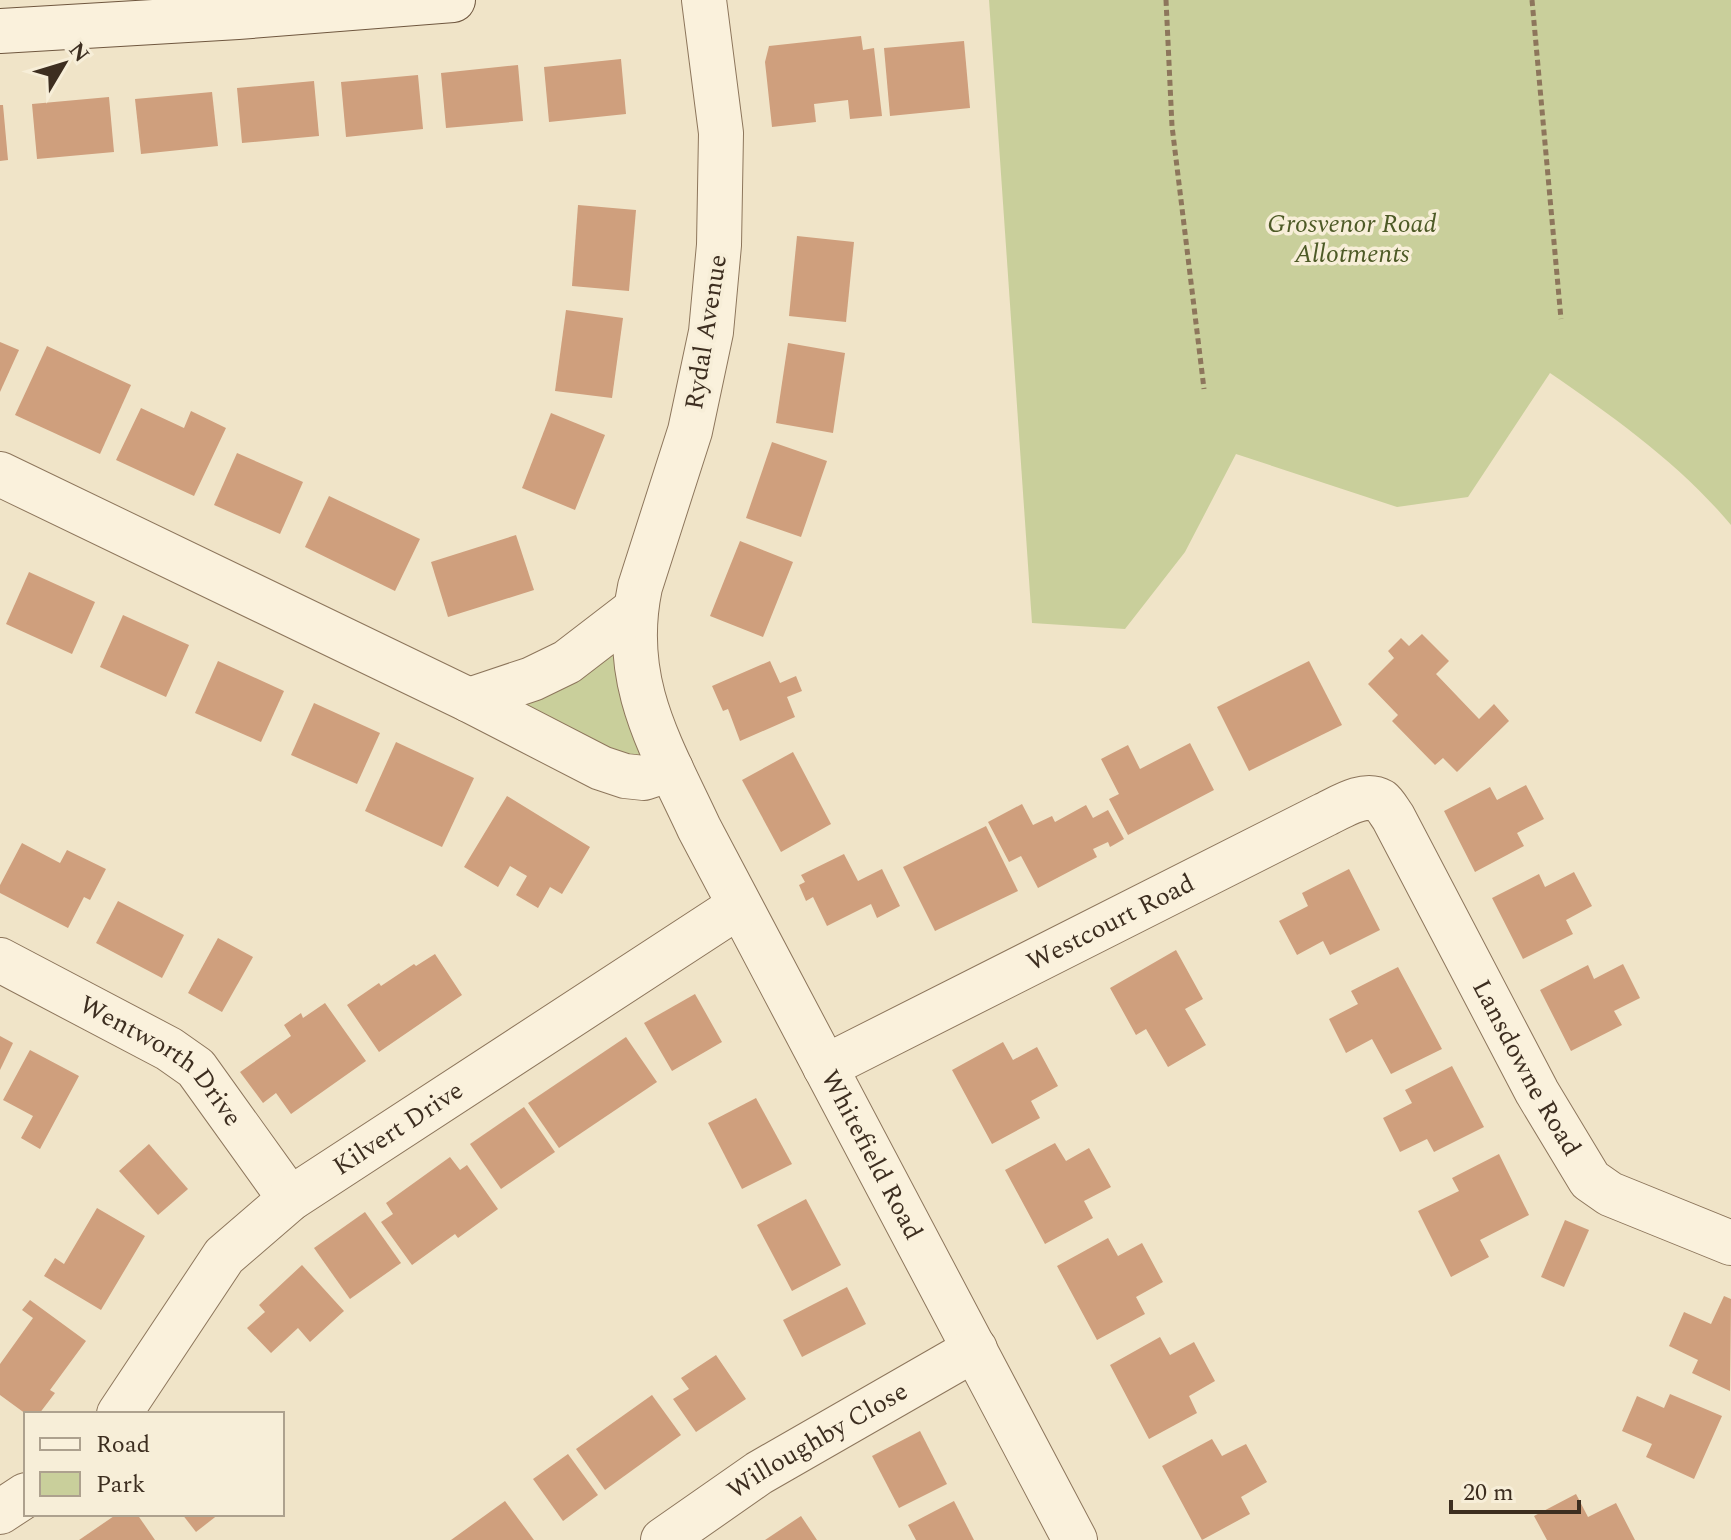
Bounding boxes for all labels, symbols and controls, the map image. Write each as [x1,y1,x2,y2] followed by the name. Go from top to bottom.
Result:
[24,24,104,104] north arrow
[60,35,97,70] text: N
[1267,204,1437,274] park label: Grosvenor Road Allotments
[674,251,738,413] street label: Rydal Avenue
[1020,864,1202,982] street label: Westcourt Road
[1461,972,1591,1164] street label: Lansdowne Road
[72,985,252,1135] street label: Wentworth Drive
[810,1063,933,1247] street label: Whitefield Road
[325,1071,471,1186] street label: Kilvert Drive
[719,1372,916,1510] street label: Willoughby Close
[24,1412,284,1516] legend
[96,1427,150,1463] text: Road
[1451,1464,1579,1514] scale bar
[96,1467,146,1503] text: Park
[1463,1475,1514,1511] text: 20 m

